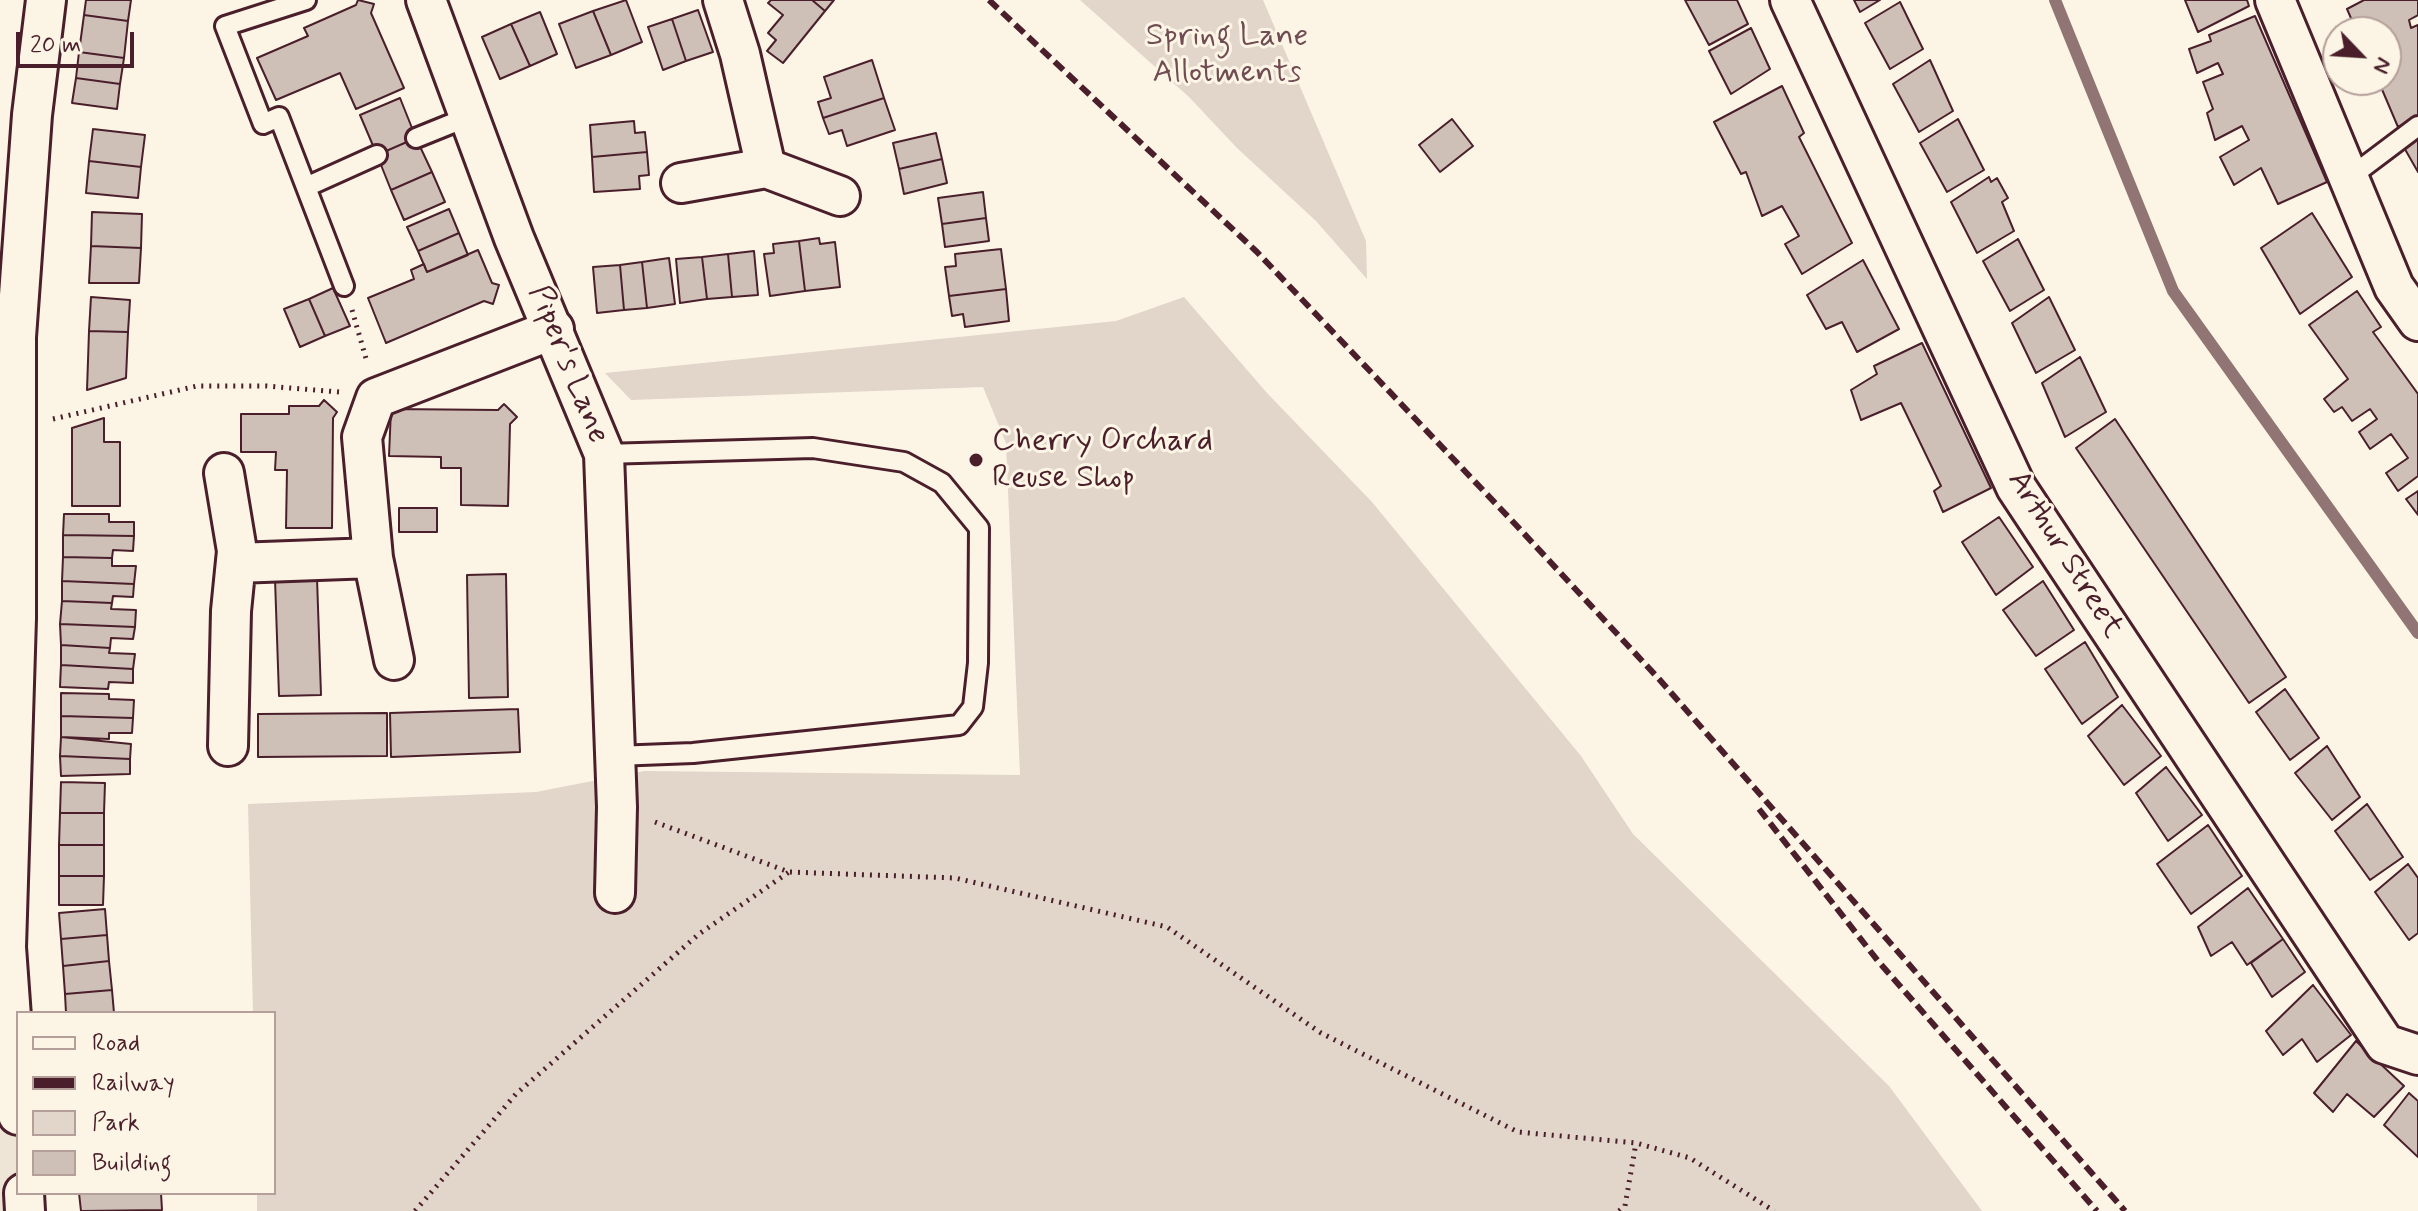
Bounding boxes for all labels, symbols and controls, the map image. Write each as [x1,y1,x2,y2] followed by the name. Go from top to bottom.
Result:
[20,16,138,66] scale bar
[2322,16,2402,96] north arrow
[1146,18,1308,93] park label: Spring Lane Allotments
[30,30,81,61] text: 20 m
[2366,53,2398,78] text: N
[518,280,616,450] street label: Piper's Lane
[992,423,1213,498] place label: Cherry Orchard Reuse Shop
[967,451,985,469] marker: Cherry Orchard Reuse Shop
[1997,464,2131,646] street label: Arthur Street
[16,1011,276,1195] legend
[92,1028,140,1059] text: Road
[92,1068,175,1099] text: Railway
[92,1108,140,1139] text: Park
[92,1148,172,1179] text: Building

